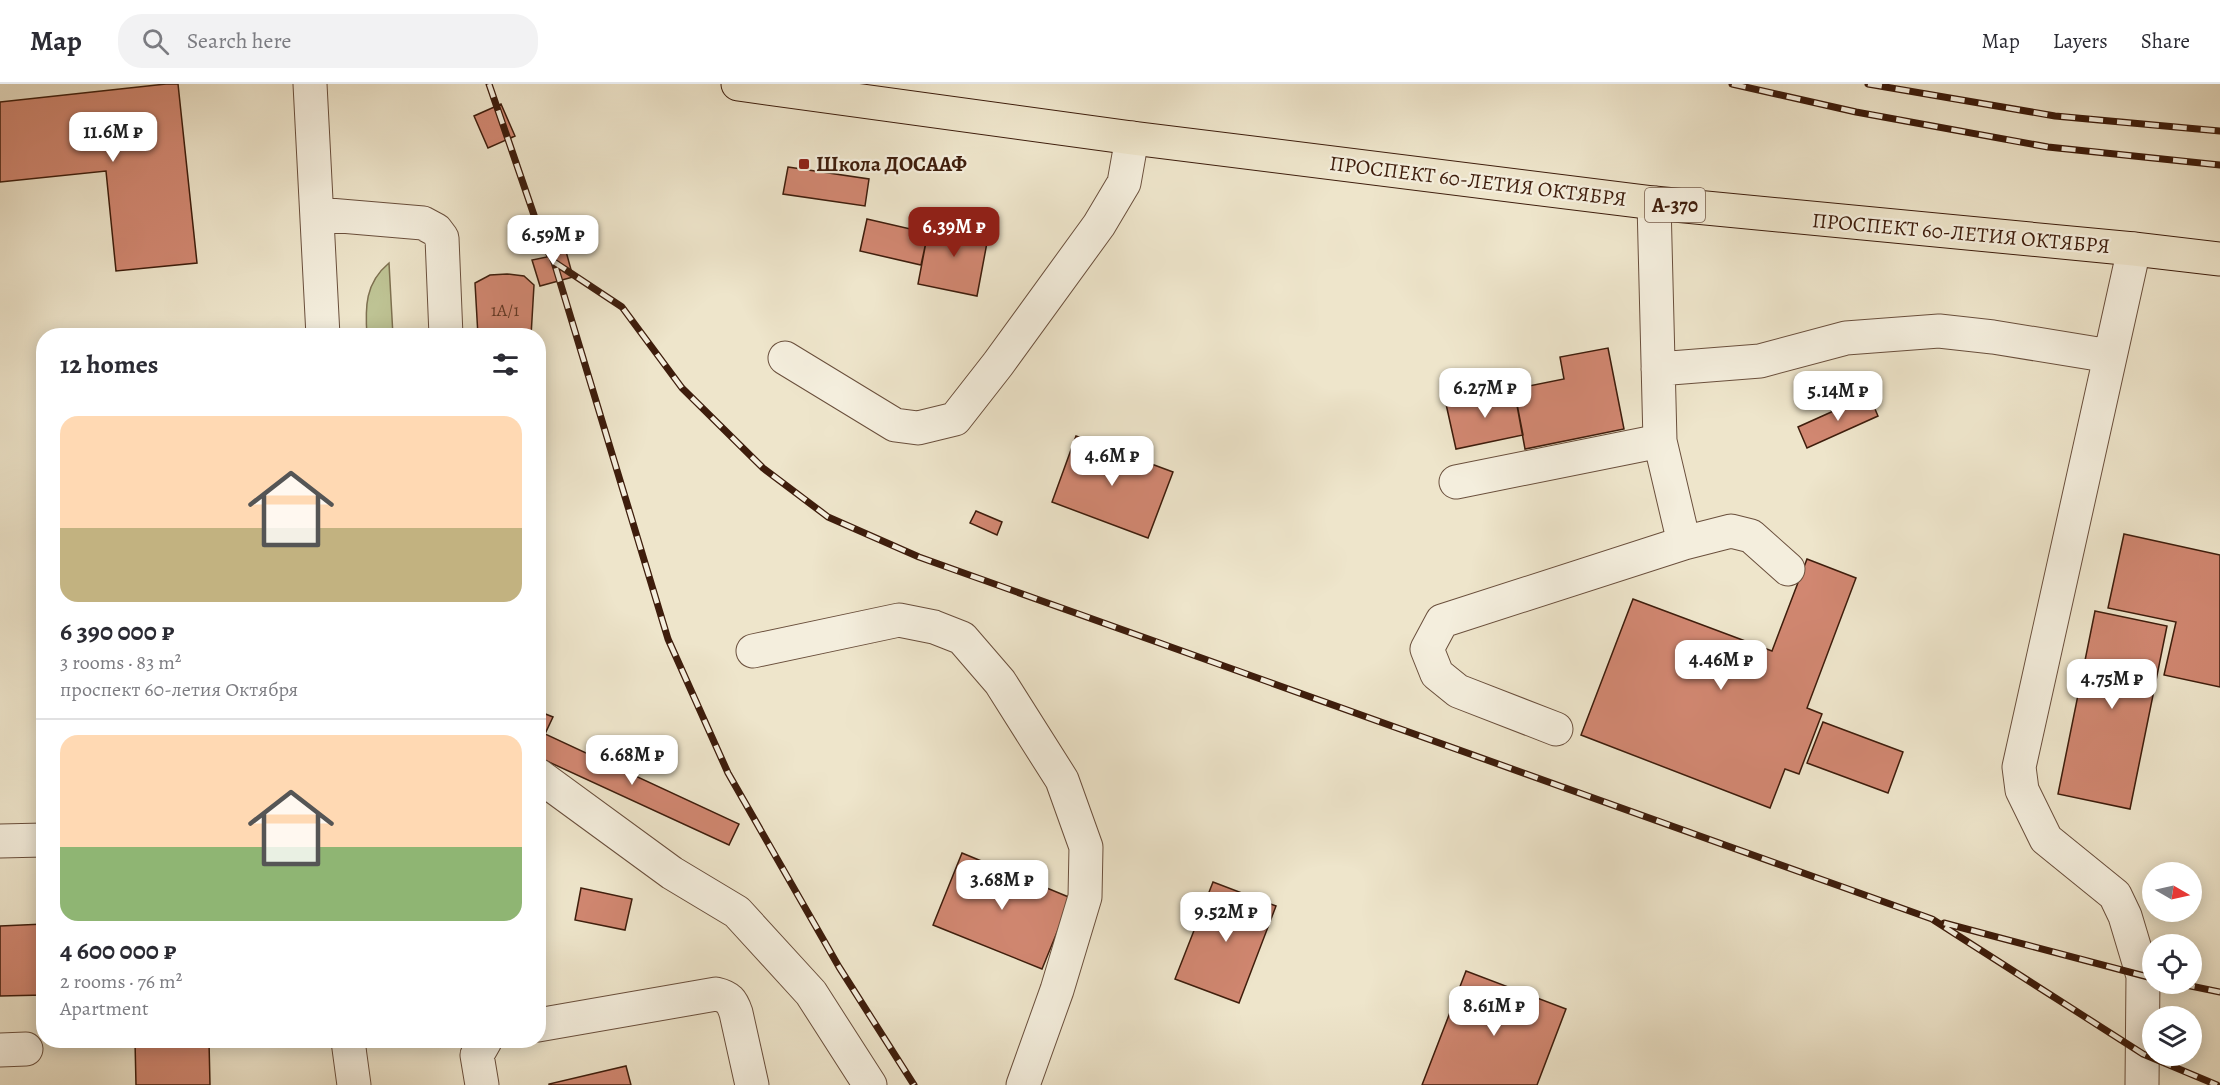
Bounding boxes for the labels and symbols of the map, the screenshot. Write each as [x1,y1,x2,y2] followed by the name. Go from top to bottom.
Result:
[58,112,168,163] pin: 11.6M ₽
[1328,149,1628,213] street label: ПРОСПЕКТ 60-ЛЕТИЯ ОКТЯБРЯ
[816,150,967,178] place label: Школа ДОСААФ
[797,157,811,171] marker: Школа ДОСААФ
[1645,188,1705,222] road number: А-370
[1811,206,2111,260] street label: ПРОСПЕКТ 60-ЛЕТИЯ ОКТЯБРЯ
[899,207,1009,258] pin: 6.39M ₽
[498,215,608,266] pin: 6.59M ₽
[491,298,519,322] house number: 1А/1
[1430,368,1540,419] pin: 6.27M ₽
[1783,371,1893,422] pin: 5.14M ₽
[1063,436,1161,487] pin: 4.6M ₽
[1666,640,1776,691] pin: 4.46M ₽
[2057,659,2167,710] pin: 4.75M ₽
[577,735,687,786] pin: 6.68M ₽
[947,860,1057,911] pin: 3.68M ₽
[2142,862,2202,922] north arrow
[1171,892,1281,943] pin: 9.52M ₽
[1439,986,1549,1037] pin: 8.61M ₽

